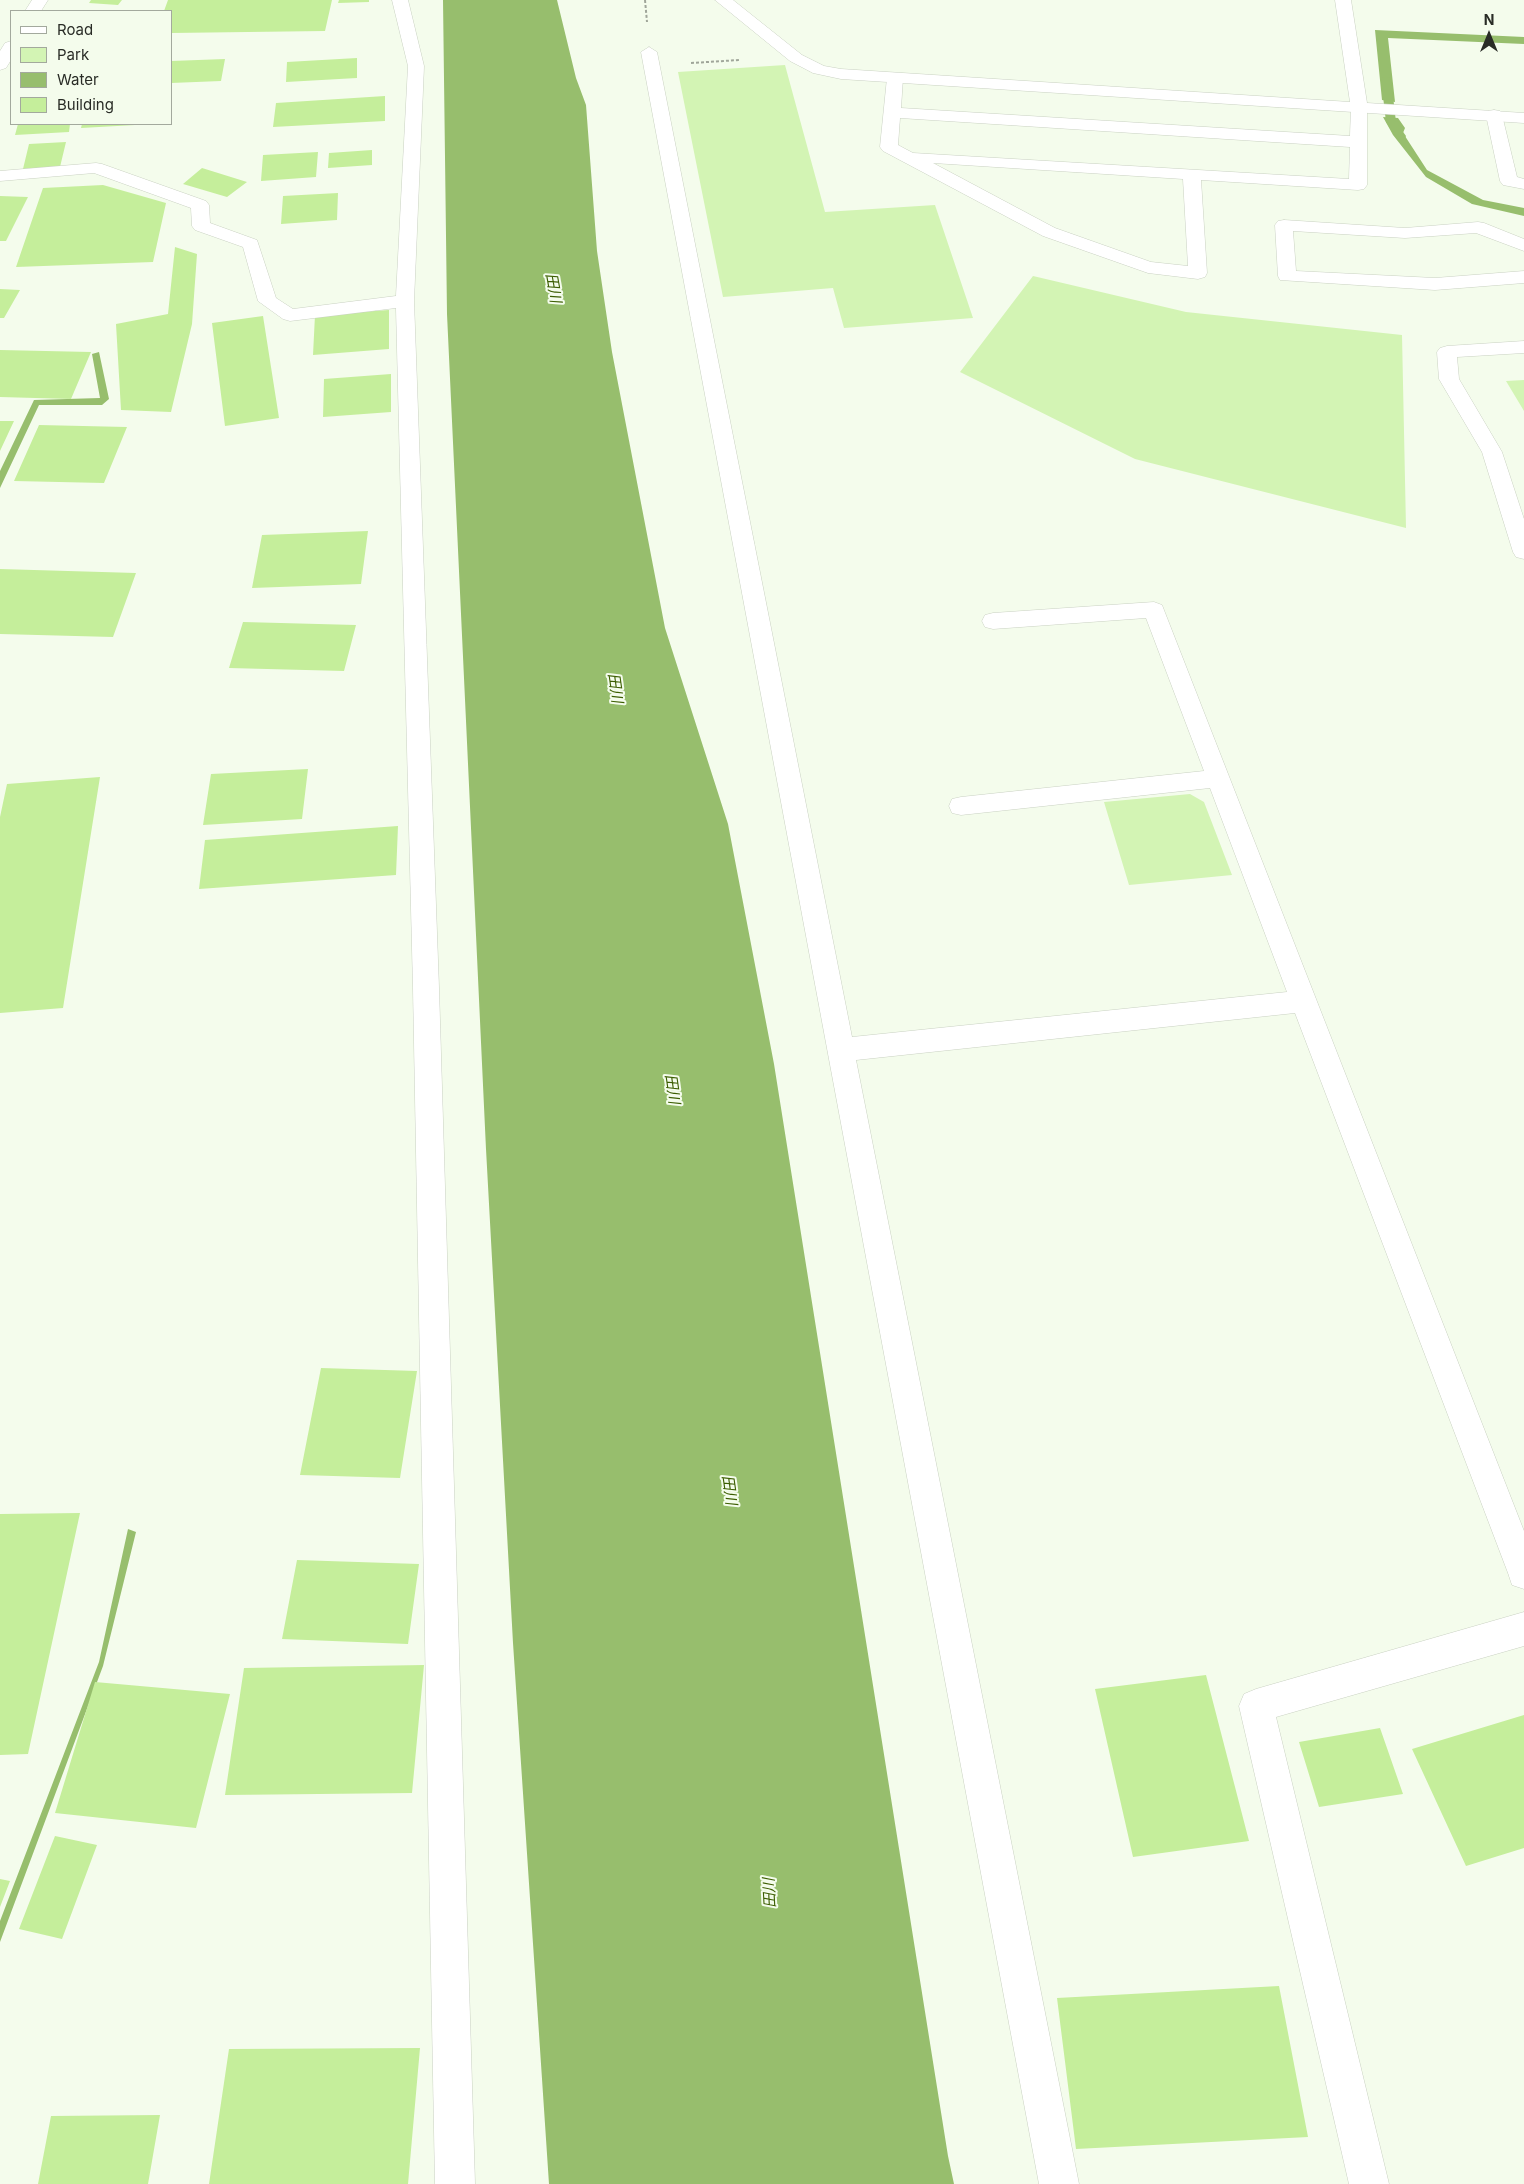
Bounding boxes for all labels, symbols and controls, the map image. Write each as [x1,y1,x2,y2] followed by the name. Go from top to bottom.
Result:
[10,10,172,125] legend
[1464,10,1514,60] north arrow
[1484,11,1494,28] text: N
[57,20,93,39] text: Road
[57,45,89,64] text: Park
[57,70,99,89] text: Water
[57,95,114,114] text: Building
[542,272,564,304] water label: 田川
[604,672,626,704] water label: 田川
[661,1073,683,1105] water label: 田川
[718,1474,740,1506] water label: 田川
[760,1878,780,1908] water label: 田川

